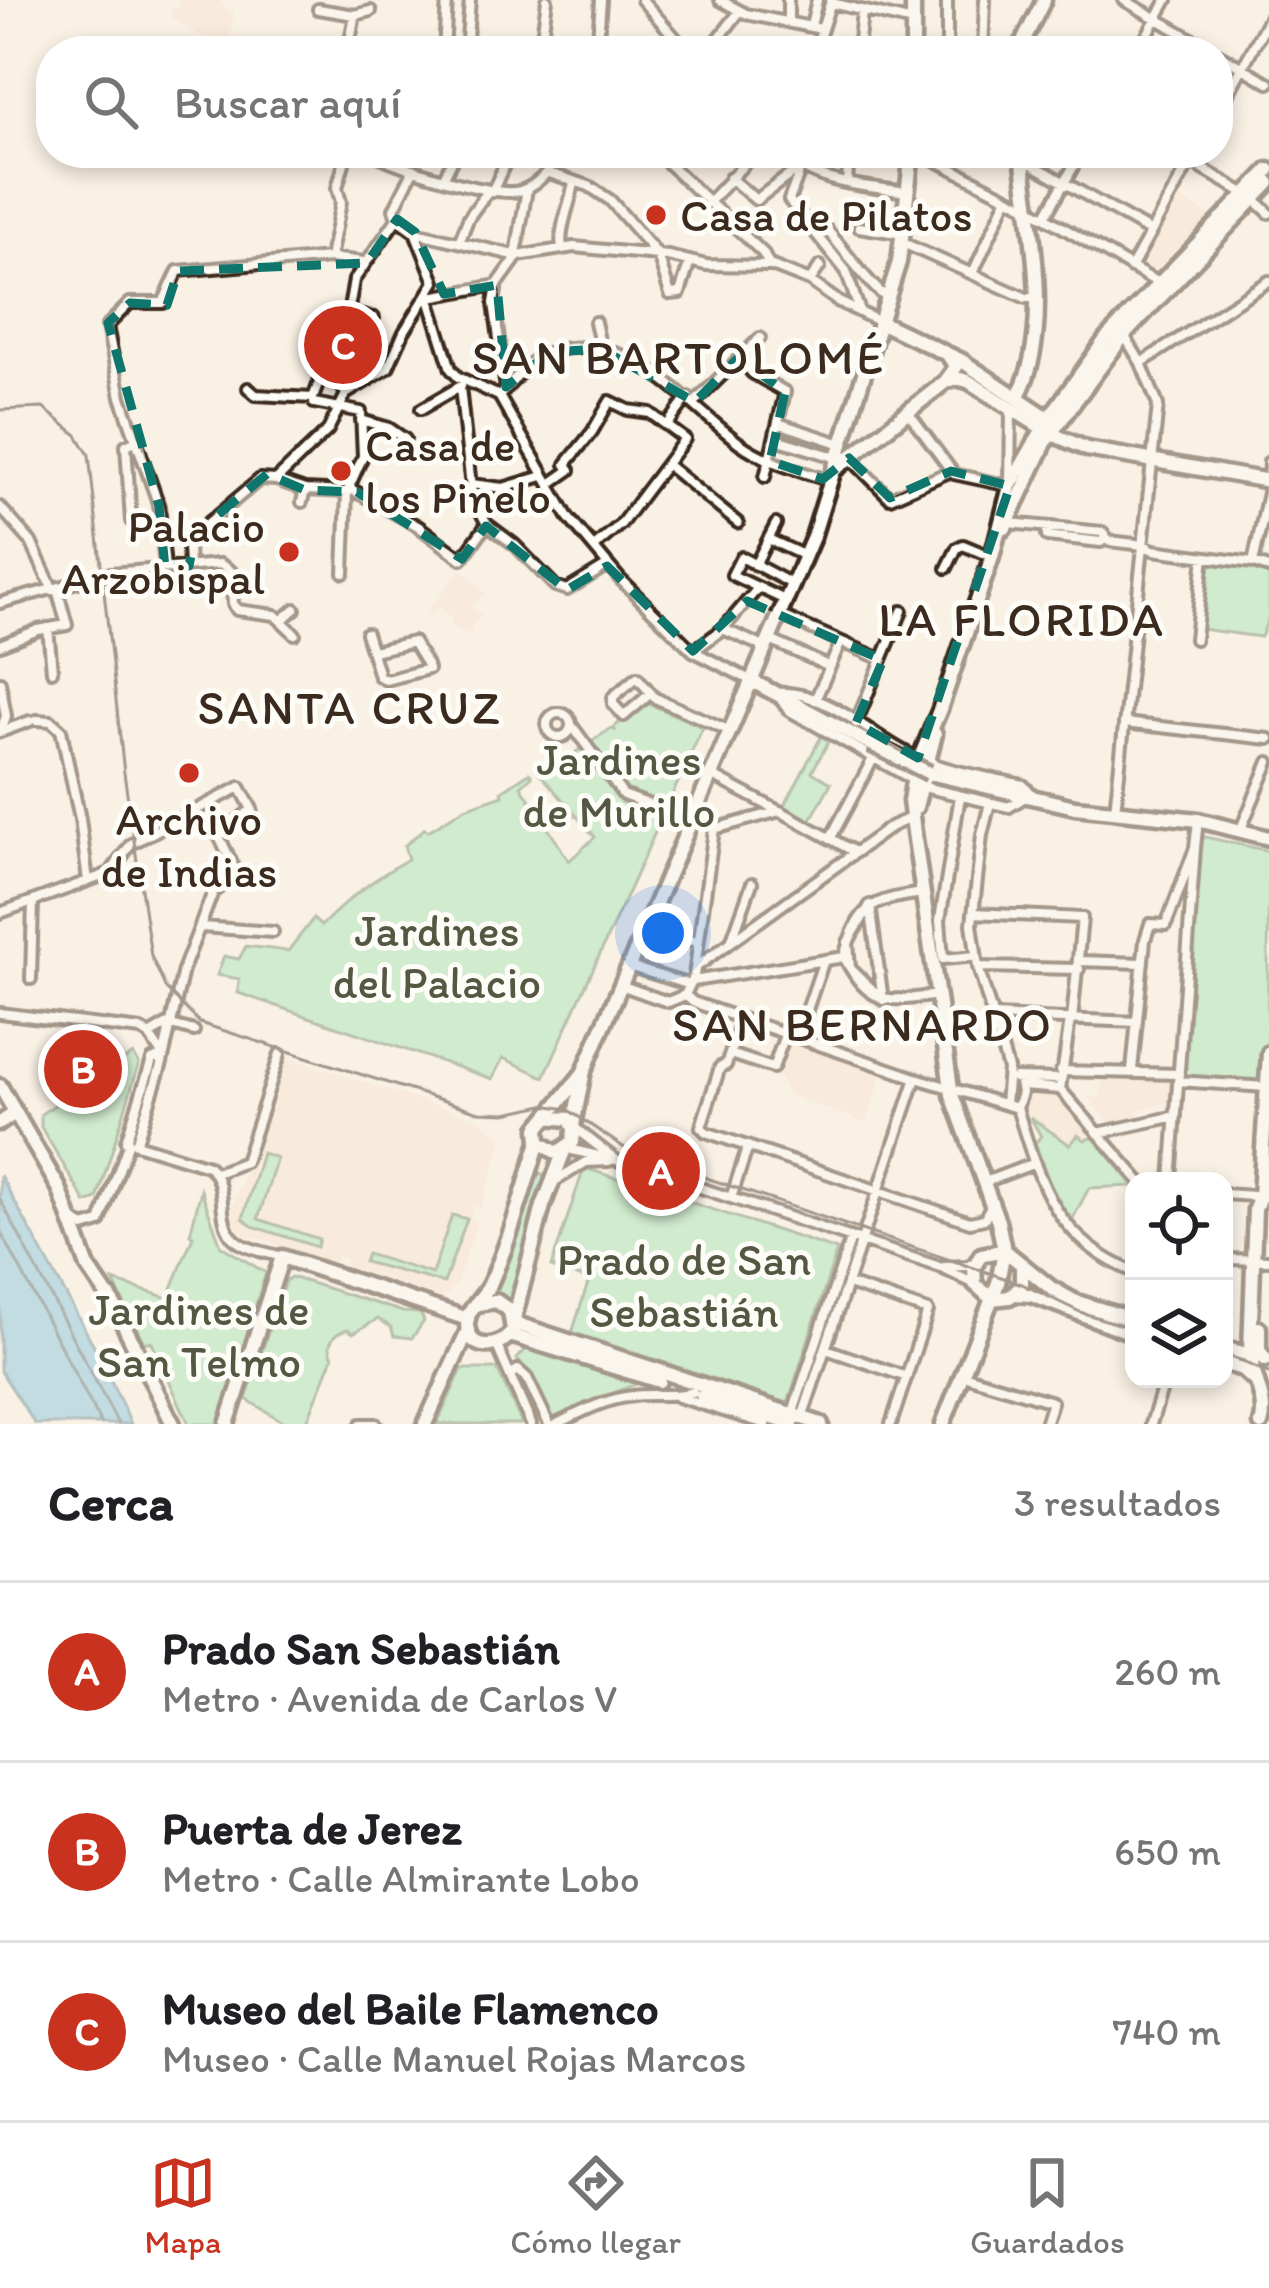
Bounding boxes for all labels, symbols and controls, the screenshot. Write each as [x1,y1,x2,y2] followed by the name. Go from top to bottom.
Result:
[36,36,1233,168] search box
[78,69,144,135] icon: search
[174,75,401,129] text: Buscar aquí
[680,188,972,242] place label: Casa de Pilatos
[643,202,669,228] marker: Casa de Pilatos
[304,300,382,390] pin: C
[472,328,886,386] district label: SAN BARTOLOMÉ
[365,418,551,524] place label: Casa de los Pinelo
[328,458,354,484] marker: Casa de los Pinelo
[61,499,265,605] place label: Palacio Arzobispal
[276,539,302,565] marker: Palacio Arzobispal
[878,590,1166,648] district label: LA FLORIDA
[198,678,502,736] district label: SANTA CRUZ
[522,732,716,838] park label: Jardines de Murillo
[176,760,202,786] marker: Archivo de Indias
[101,792,277,898] place label: Archivo de Indias
[333,903,541,1009] park label: Jardines del Palacio
[633,903,693,963] your location
[672,995,1054,1053] district label: SAN BERNARDO
[44,1024,122,1114] pin: B
[622,1126,700,1216] pin: A
[1125,1172,1233,1388] map controls
[1125,1172,1233,1280] button: locate
[557,1232,811,1338] park label: Prado de San Sebastián
[1125,1280,1233,1388] button: layers
[89,1282,309,1388] park label: Jardines de San Telmo
[48,1472,174,1533] text: Cerca
[1014,1479,1221,1526] text: 3 resultados
[162,1621,560,1675] text: Prado San Sebastián
[75,1648,99,1695] text: A
[1114,1648,1221,1695] text: 260 m
[162,1675,617,1722] text: Metro · Avenida de Carlos V
[162,1801,462,1855] text: Puerta de Jerez
[74,1828,100,1875] text: B
[1114,1828,1221,1875] text: 650 m
[162,1855,640,1902] text: Metro · Calle Almirante Lobo
[162,1981,659,2035] text: Museo del Baile Flamenco
[74,2008,100,2055] text: C
[1113,2008,1221,2055] text: 740 m
[162,2035,746,2082] text: Museo · Calle Manuel Rojas Marcos
[144,2150,221,2261] tab: Mapa
[510,2150,681,2261] tab: Cómo llegar
[970,2150,1125,2261] tab: Guardados

